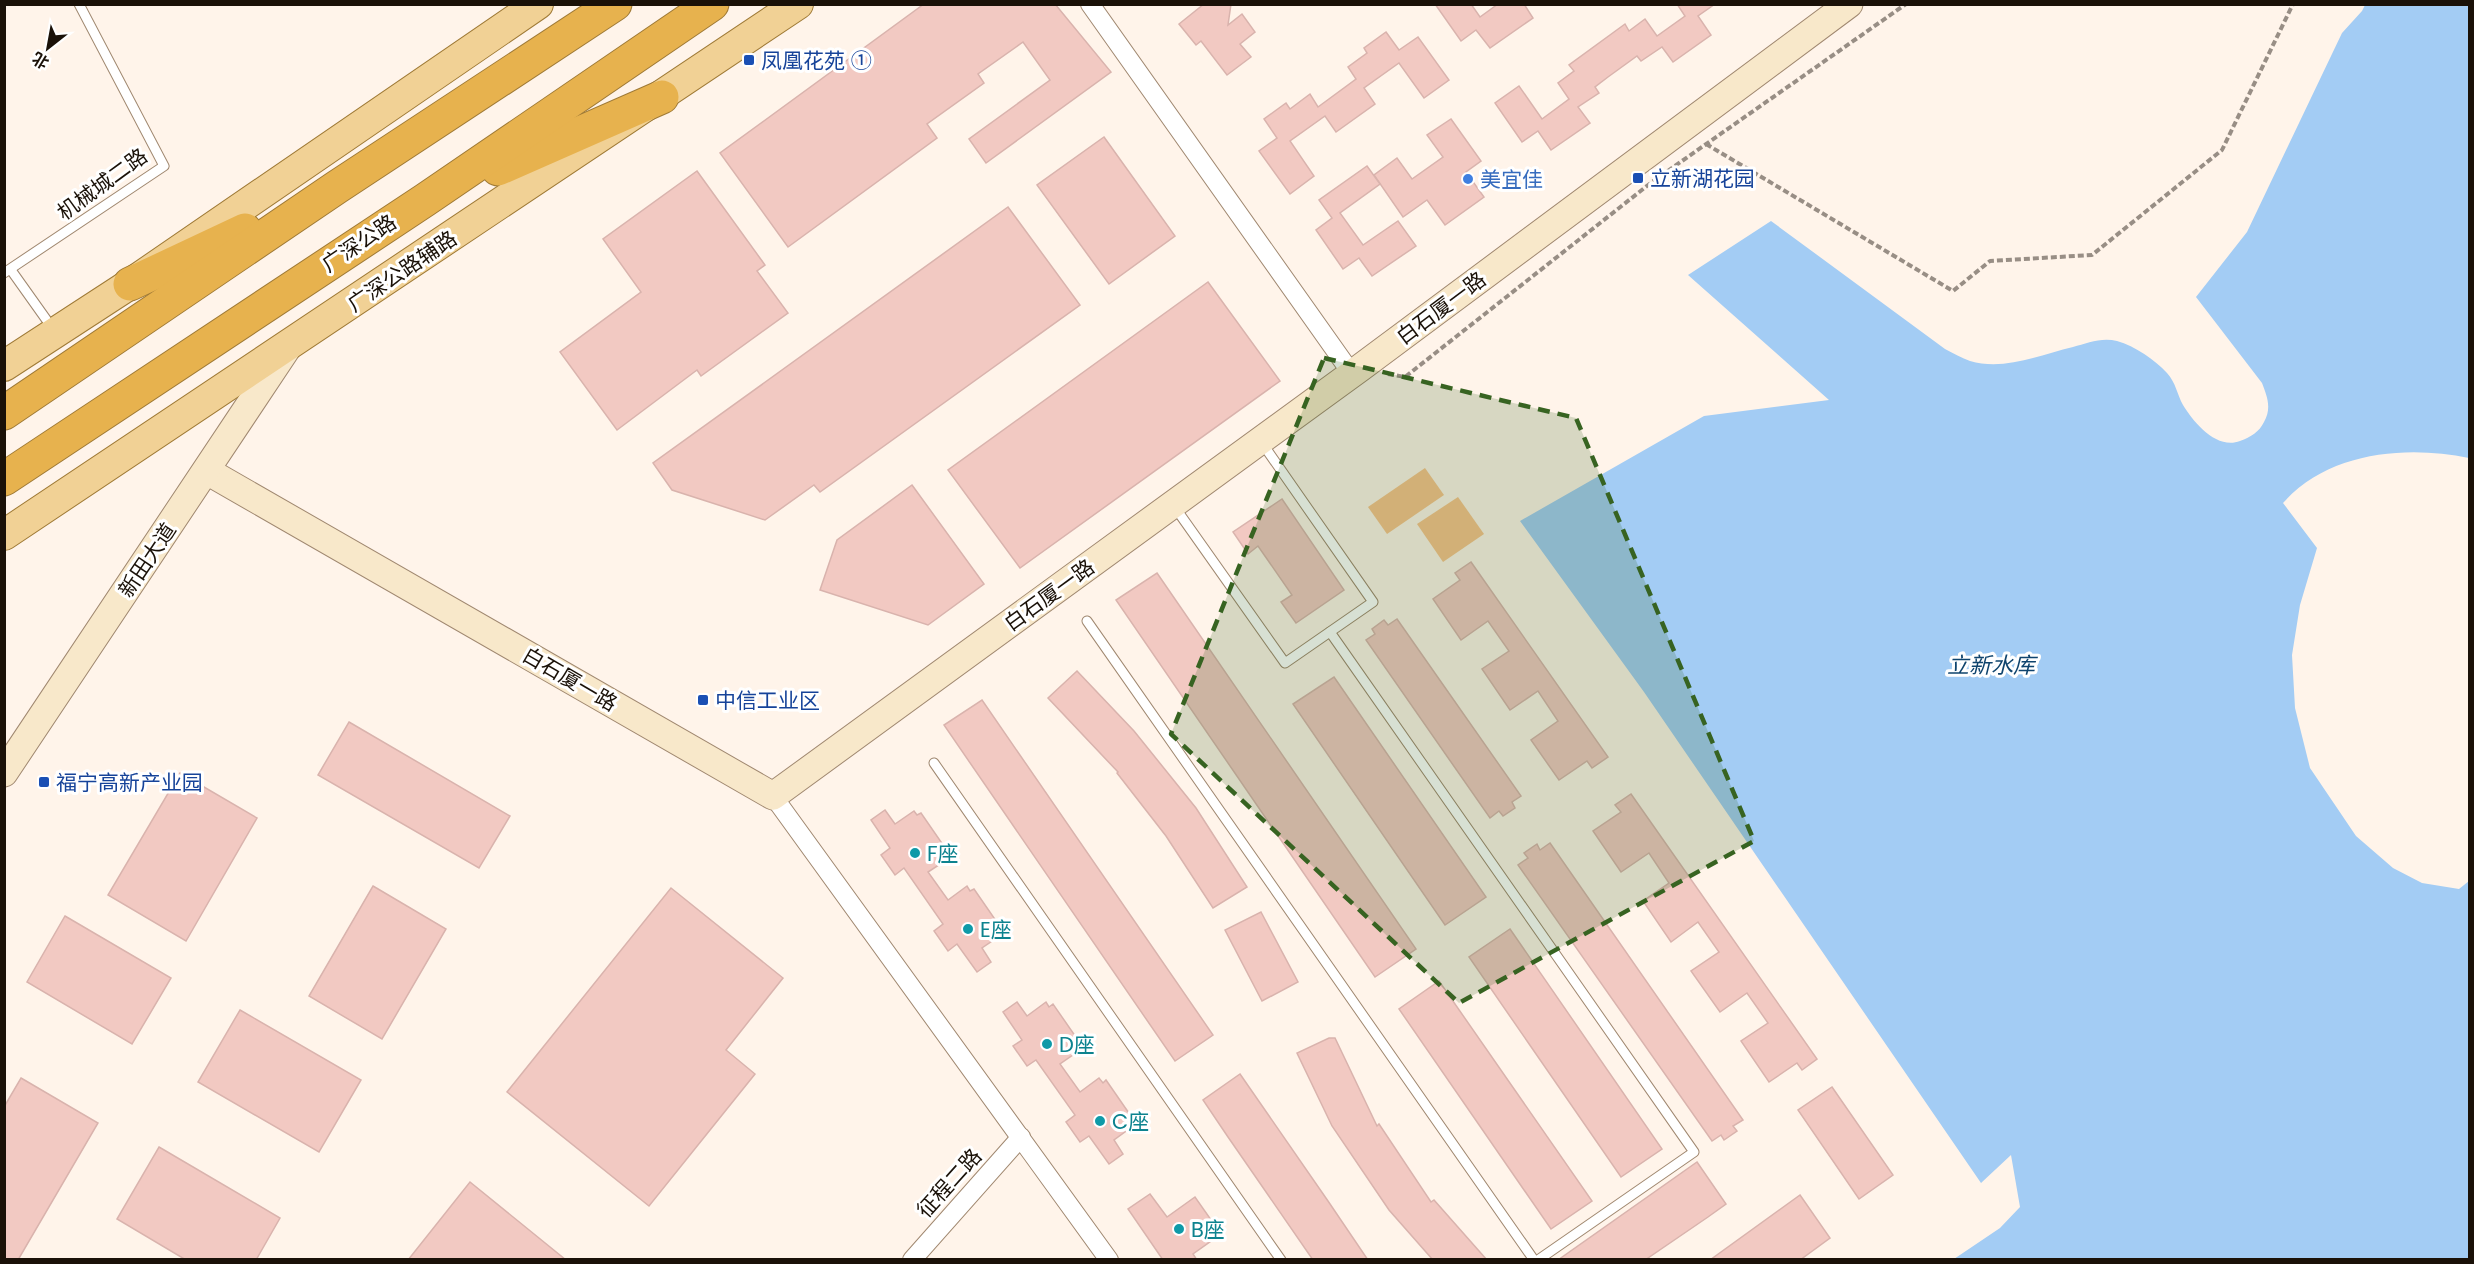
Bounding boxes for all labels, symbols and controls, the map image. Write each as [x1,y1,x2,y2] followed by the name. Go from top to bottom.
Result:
[18,18,78,78] north arrow
[28,46,53,74] text: 北
[761,46,872,75] place label: 凤凰花苑 ①
[742,53,756,67] marker: 凤凰花苑 ①
[51,141,153,227] street label: 机械城二路
[1650,164,1755,193] place label: 立新湖花园
[1480,165,1543,194] place label: 美宜佳
[1631,171,1645,185] marker: 立新湖花园
[1461,172,1475,186] marker: 美宜佳
[316,207,402,279] street label: 广深公路
[342,224,462,318] street label: 广深公路辅路
[1390,265,1492,351] street label: 白石厦一路
[111,517,183,603] street label: 新田大道
[998,552,1100,638] street label: 白石厦一路
[517,640,623,718] street label: 白石厦一路
[1947,650,2039,681] water label: 立新水库
[715,686,820,715] place label: 中信工业区
[696,693,710,707] marker: 中信工业区
[56,768,203,797] place label: 福宁高新产业园
[37,775,51,789] marker: 福宁高新产业园
[927,839,959,868] place label: F座
[908,846,922,860] marker: F座
[980,915,1012,944] place label: E座
[961,922,975,936] marker: E座
[1059,1030,1095,1059] place label: D座
[1040,1037,1054,1051] marker: D座
[1112,1107,1149,1136] place label: C座
[1093,1114,1107,1128] marker: C座
[910,1142,988,1224] street label: 征程二路
[1191,1215,1225,1244] place label: B座
[1172,1222,1186,1236] marker: B座

